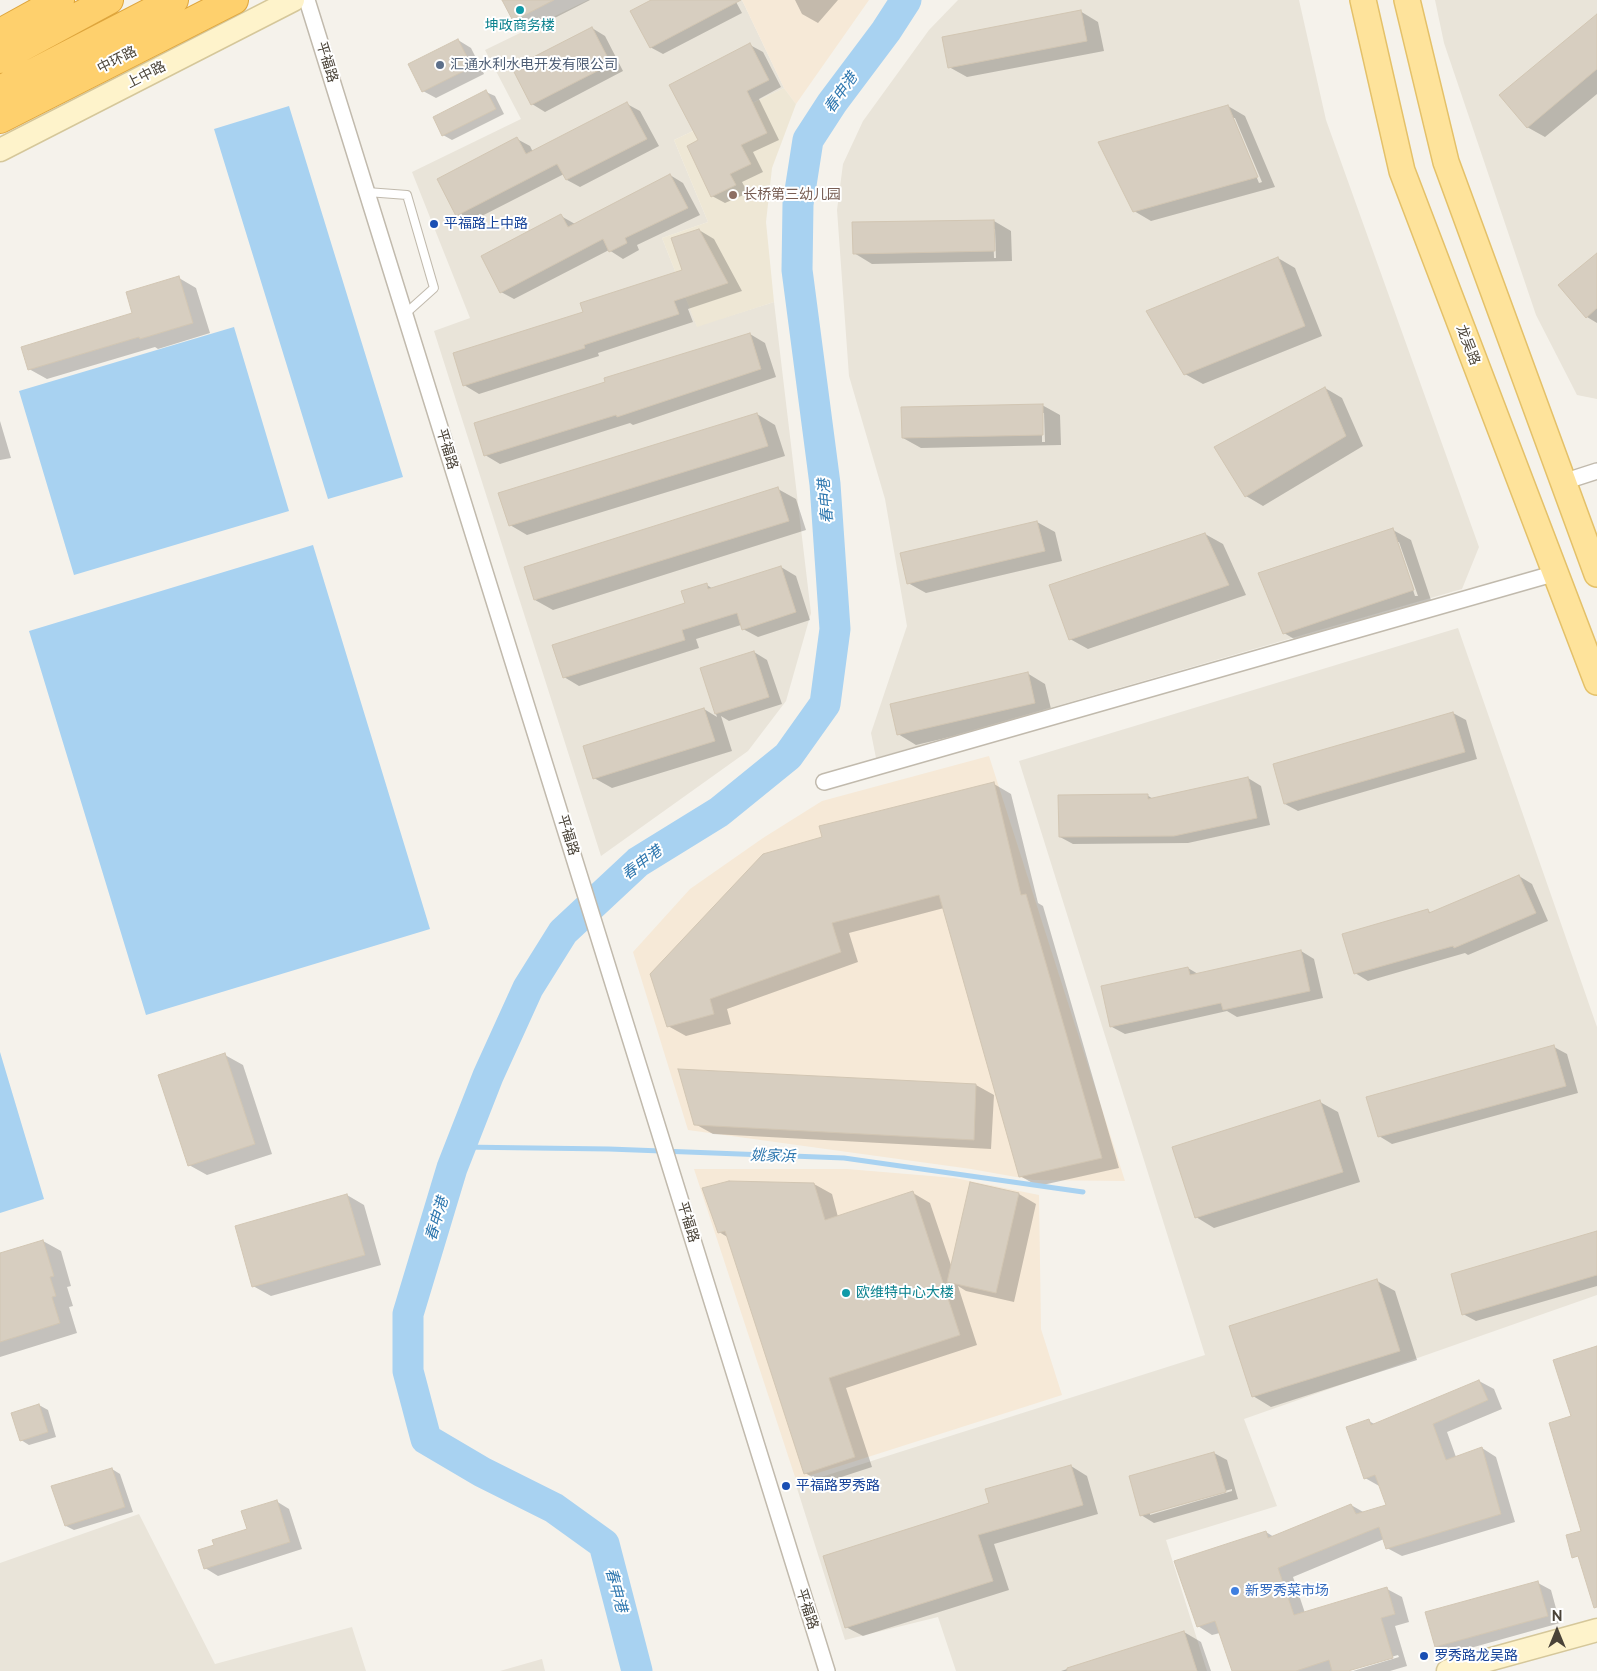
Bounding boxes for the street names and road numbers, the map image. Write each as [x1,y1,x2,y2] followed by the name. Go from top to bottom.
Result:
[313,39,341,85] street label: 平福路
[94,43,140,77] street label: 中环路
[123,58,169,92] street label: 上中路
[1453,322,1483,368] street label: 龙吴路
[433,426,461,472] street label: 平福路
[554,812,582,858] street label: 平福路
[674,1199,702,1245] street label: 平福路
[793,1586,821,1632] street label: 平福路

